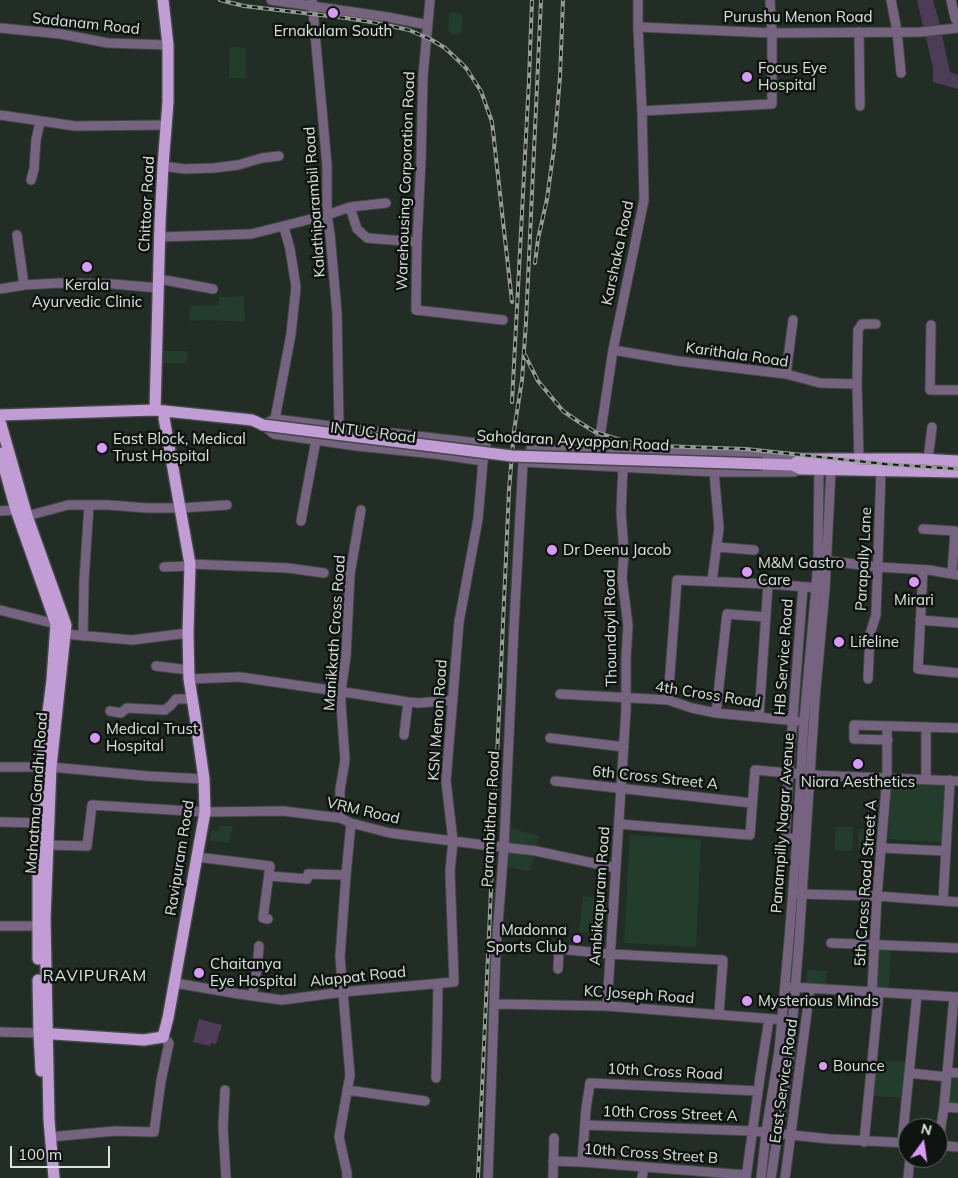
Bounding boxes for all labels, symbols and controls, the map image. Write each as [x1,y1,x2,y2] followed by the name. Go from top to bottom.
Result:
[326,6,340,20] marker: Ernakulam South
[723,8,873,26] street label: Purushu Menon Road
[31,9,141,39] street label: Sadanam Road
[274,22,392,40] place label: Ernakulam South
[758,59,827,94] place label: Focus Eye Hospital
[740,70,754,84] marker: Focus Eye Hospital
[393,71,419,291] street label: Warehousing Corporation Road
[301,126,329,278] street label: Kalathiparambil Road
[135,156,159,252] street label: Chittoor Road
[598,199,638,307] street label: Karshaka Road
[80,260,94,274] marker: Kerala Ayurvedic Clinic
[32,276,142,311] place label: Kerala Ayurvedic Clinic
[684,339,790,371] street label: Karithala Road
[329,419,417,447] street label: INTUC Road
[476,427,670,455] street label: Sahodaran Ayyappan Road
[113,430,246,465] place label: East Block, Medical Trust Hospital
[95,441,109,455] marker: East Block, Medical Trust Hospital
[852,507,876,611] street label: Parapally Lane
[563,541,671,559] place label: Dr Deenu Jacob
[545,543,559,557] marker: Dr Deenu Jacob
[321,554,349,712] street label: Manikkath Cross Road
[758,554,844,589] place label: M&M Gastro Care
[740,565,754,579] marker: M&M Gastro Care
[601,569,621,687] street label: Thoundayil Road
[907,575,921,589] marker: Mirari
[894,591,934,609] place label: Mirari
[771,598,797,716] street label: HB Service Road
[850,633,899,651] place label: Lifeline
[832,635,846,649] marker: Lifeline
[425,659,451,781] street label: KSN Menon Road
[654,678,762,712] street label: 4th Cross Road
[22,712,52,874] street label: Mahatma Gandhi Road
[106,720,198,755] place label: Medical Trust Hospital
[88,731,102,745] marker: Medical Trust Hospital
[768,732,798,914] street label: Panampilly Nagar Avenue
[478,750,504,888] street label: Parambithara Road
[851,757,865,771] marker: Niara Aesthetics
[591,762,719,794] street label: 6th Cross Street A
[801,773,915,791] place label: Niara Aesthetics
[325,794,401,828] street label: VRM Road
[162,799,198,917] street label: Ravipuram Road
[851,799,881,967] street label: 5th Cross Road Street A
[586,826,614,966] street label: Ambikapuram Road
[486,921,567,956] place label: Madonna Sports Club
[571,933,583,945] marker: Madonna Sports Club
[210,955,296,990] place label: Chaitanya Eye Hospital
[309,963,407,991] street label: Alappat Road
[42,966,148,986] district label: RAVIPURAM
[192,966,206,980] marker: Chaitanya Eye Hospital
[583,982,695,1008] street label: KC Joseph Road
[758,992,879,1010] place label: Mysterious Minds
[740,994,754,1008] marker: Mysterious Minds
[766,1018,802,1144] street label: East Service Road
[833,1057,885,1075] place label: Bounce
[607,1060,723,1084] street label: 10th Cross Road
[817,1060,829,1072] marker: Bounce
[602,1103,738,1125] street label: 10th Cross Street A
[898,1118,948,1168] north arrow
[919,1119,934,1139] text: N
[12,1136,112,1168] scale bar
[583,1140,719,1168] street label: 10th Cross Street B
[18,1145,62,1164] text: 100 m

